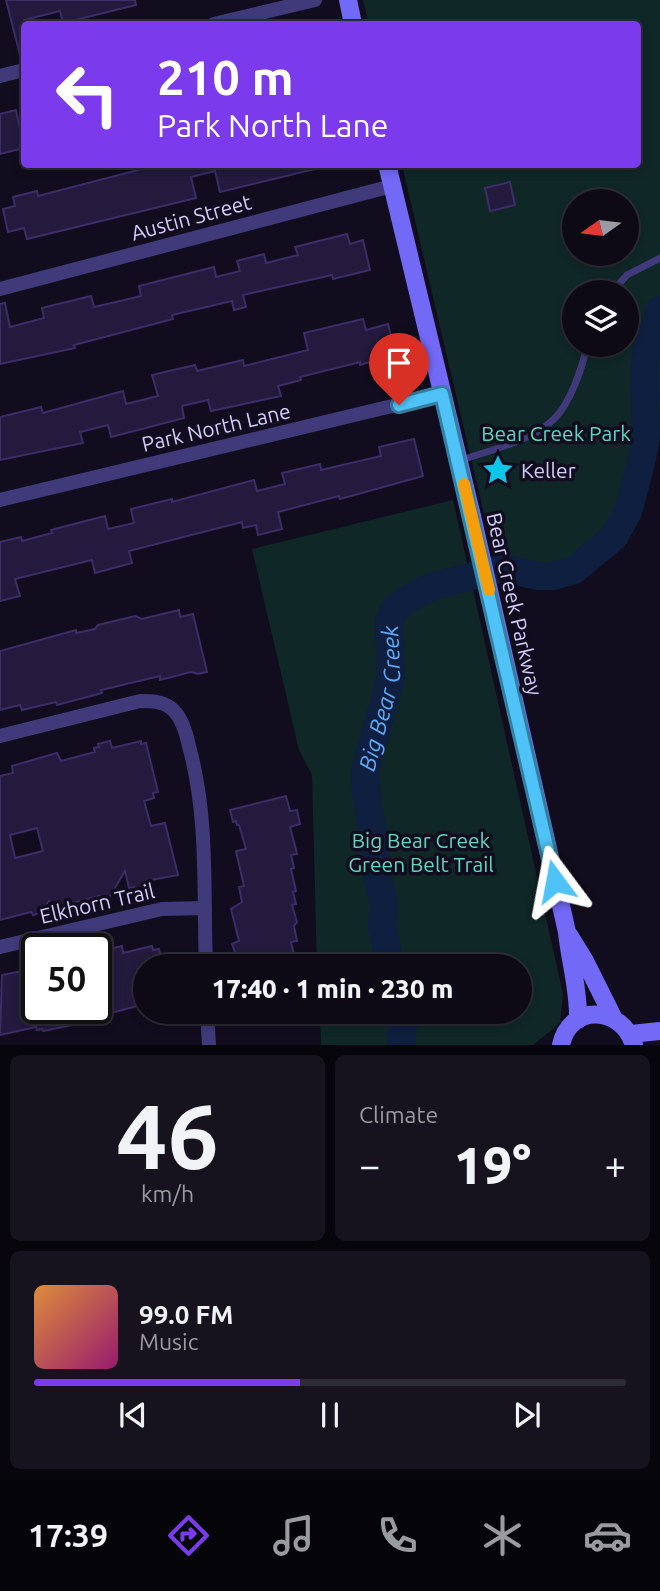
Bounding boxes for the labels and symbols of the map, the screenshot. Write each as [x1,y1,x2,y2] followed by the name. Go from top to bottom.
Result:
[128,189,254,245] street label: Austin Street
[562,189,639,266] north arrow
[369,333,429,405] pin
[139,398,293,456] street label: Park North Lane
[481,421,631,445] park label: Bear Creek Park
[481,453,515,487] place icon: Keller
[521,458,576,482] place label: Keller
[482,510,548,698] street label: Bear Creek Parkway
[353,625,404,773] water label: Big Bear Creek
[348,828,494,876] park label: Big Bear Creek Green Belt Trail
[518,844,592,918] position arrow
[37,878,157,928] street label: Elkhorn Trail
[21,933,112,1024] speed limit sign: 50

